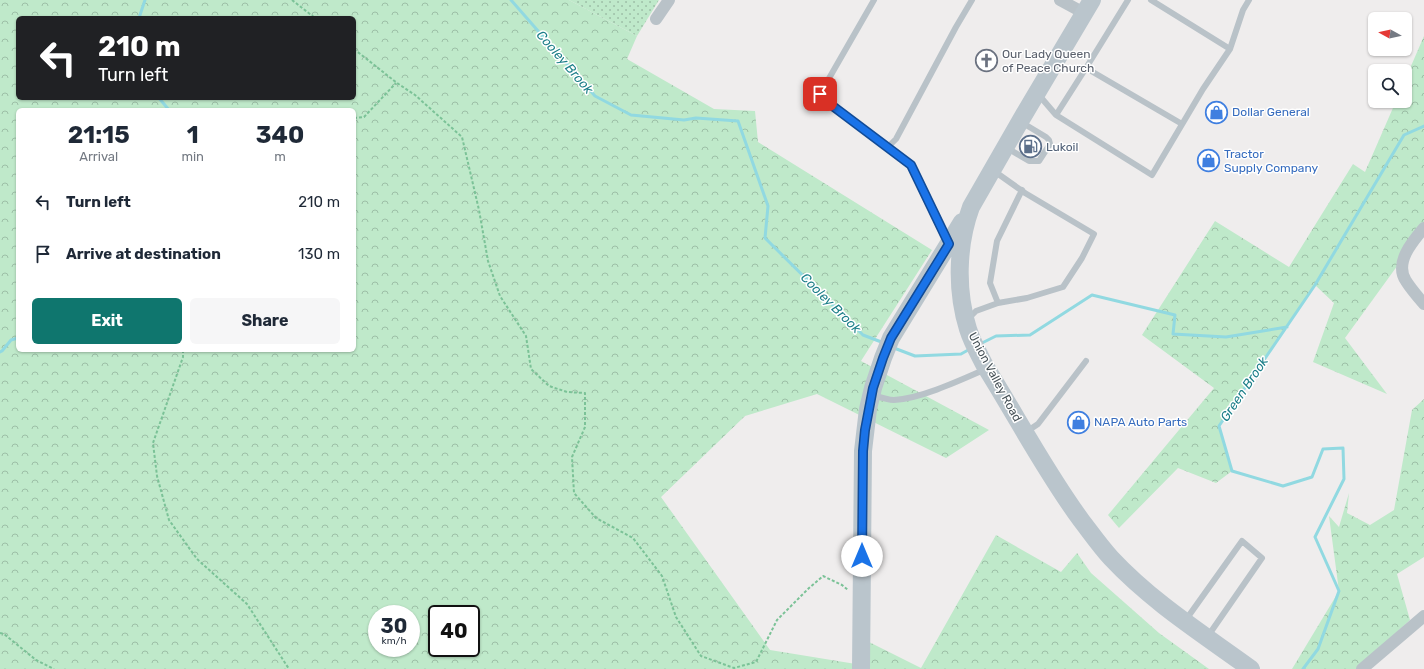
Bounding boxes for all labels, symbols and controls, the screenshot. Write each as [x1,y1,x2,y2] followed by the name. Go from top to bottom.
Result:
[1368,12,1412,56] north arrow
[1368,12,1412,108] map controls
[533,27,597,97] water label: Cooley Brook
[98,30,181,63] text: 210 m
[32,32,84,84] icon: left
[1002,47,1094,75] place label: Our Lady Queen of Peace Church
[973,48,999,74] church icon: Our Lady Queen of Peace Church
[98,64,168,86] text: Turn left
[1368,64,1412,108] button: search
[803,77,837,111] pin
[809,83,831,105] icon: arrive
[1204,99,1230,125] shop icon: Dollar General
[1232,105,1310,119] place label: Dollar General
[68,121,130,149] text: 21:15
[187,121,199,149] text: 1
[256,121,304,149] text: 340
[1018,134,1044,160] fuel station icon: Lukoil
[1046,140,1078,154] place label: Lukoil
[1224,147,1319,175] place label: Tractor Supply Company
[1196,148,1222,174] shop icon: Tractor Supply Company
[79,149,118,164] text: Arrival
[181,149,204,164] text: min
[274,149,286,164] text: m
[32,191,54,213] icon: left
[66,193,131,211] text: Turn left
[298,193,340,211] text: 210 m
[32,243,54,265] icon: arrive
[66,245,221,263] text: Arrive at destination
[298,245,340,263] text: 130 m
[798,270,864,336] water label: Cooley Brook
[32,298,182,344] button: Exit
[190,298,340,344] button: Share
[966,330,1024,424] street label: Union Valley Road
[1217,354,1271,424] water label: Green Brook
[1066,409,1092,435] shop icon: NAPA Auto Parts
[1094,415,1187,429] place label: NAPA Auto Parts
[841,535,883,577] position arrow
[428,605,480,657] speed limit sign: 40
[381,614,407,638] text: 30
[382,635,406,647] text: km/h

